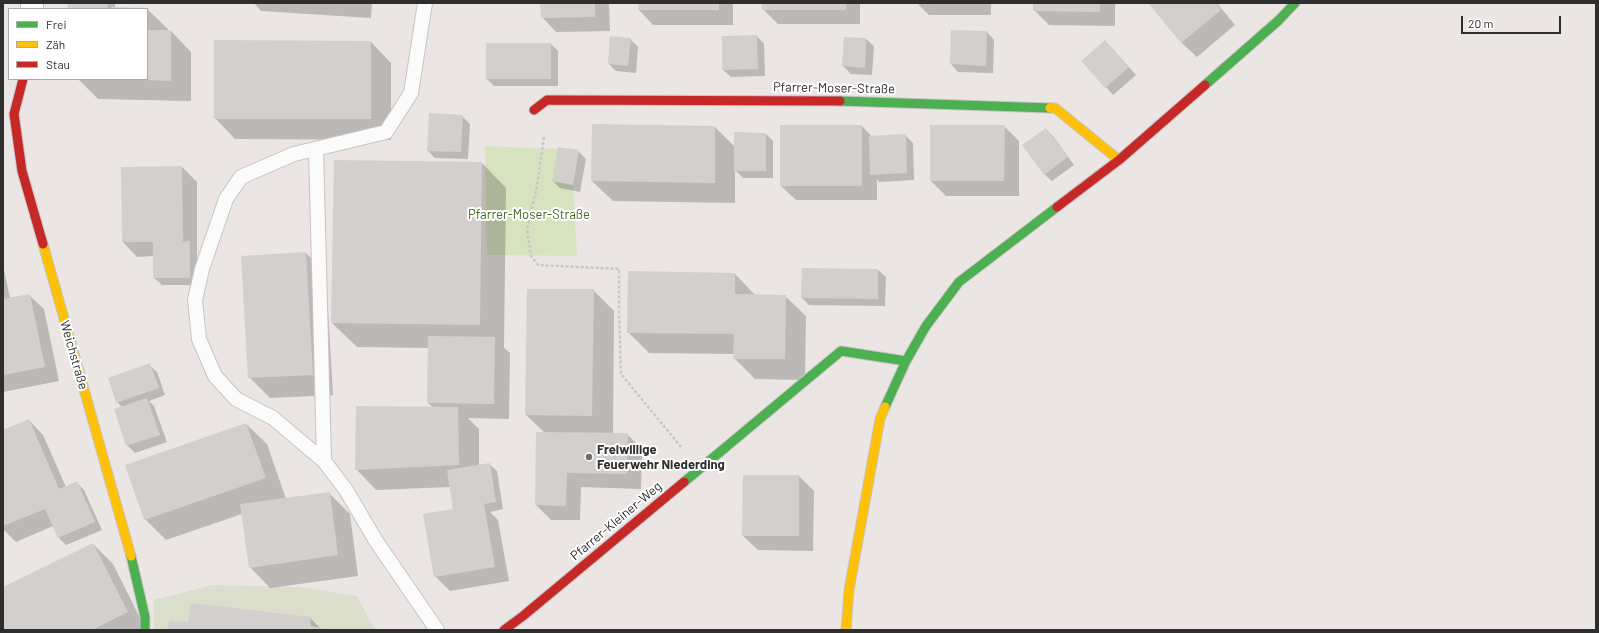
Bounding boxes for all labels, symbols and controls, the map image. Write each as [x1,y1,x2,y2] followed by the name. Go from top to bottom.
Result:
[8,8,148,80] legend
[1463,8,1563,34] scale bar
[1468,16,1494,30] text: 20 m
[46,17,66,31] text: Frei
[46,37,65,51] text: Zäh
[46,57,70,71] text: Stau
[773,79,895,97] street label: Pfarrer-Moser-Straße
[468,207,590,223] park label: Pfarrer-Moser-Straße
[57,319,91,391] street label: Weichstraße
[597,442,725,473] place label: Freiwillige Feuerwehr Niederding
[584,452,594,462] marker: Freiwillige Feuerwehr Niederding
[567,478,665,564] street label: Pfarrer-Kleiner-Weg

